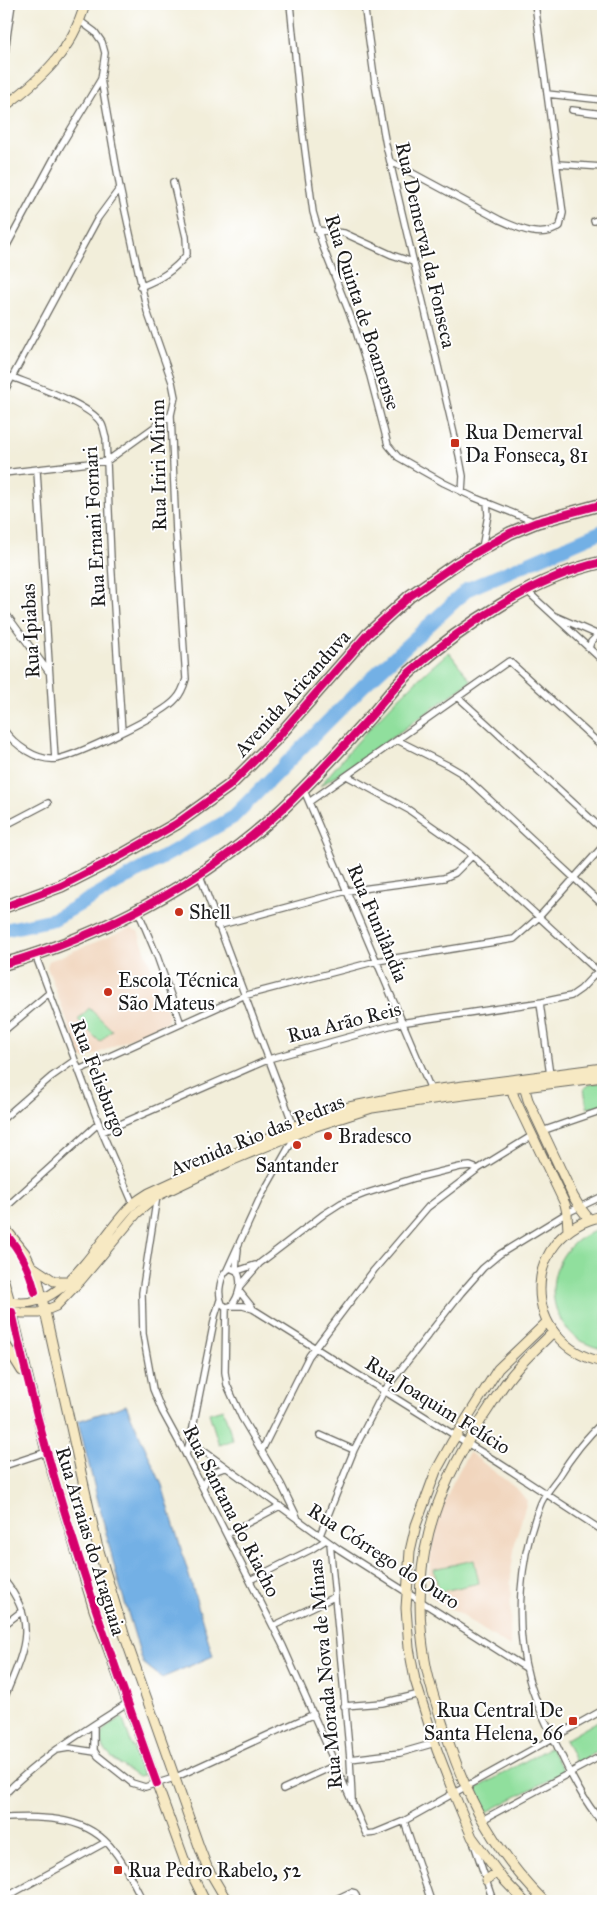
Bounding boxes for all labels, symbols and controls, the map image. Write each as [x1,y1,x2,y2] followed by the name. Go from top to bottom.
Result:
[391,140,462,351] street label: Rua Demerval da Fonseca
[320,211,406,413] street label: Rua Quinta de Boamense
[145,399,171,531] street label: Rua Iriri Mirim
[465,420,588,467] place label: Rua Demerval Da Fonseca, 81
[449,437,461,449] marker: Rua Demerval Da Fonseca, 81
[78,445,110,608] street label: Rua Ernani Fornari
[16,583,44,679] street label: Rua Ipiabas
[228,624,356,762] street label: Avenida Aricanduva
[342,860,414,986] street label: Rua Funilândia
[189,900,231,924] place label: Shell
[173,906,185,918] marker: Shell
[118,968,239,1015] place label: Escola Técnica São Mateus
[102,986,114,998] marker: Escola Técnica São Mateus
[285,996,403,1048] street label: Rua Arão Reis
[65,1016,132,1140] street label: Rua Felisburgo
[165,1089,348,1181] street label: Avenida Rio das Pedras
[338,1124,411,1148] place label: Bradesco
[322,1130,334,1142] marker: Bradesco
[291,1139,303,1151] marker: Santander
[256,1153,339,1177] place label: Santander
[361,1351,515,1460] street label: Rua Joaquim Felício
[178,1421,286,1601] street label: Rua Santana do Riacho
[50,1444,131,1639] street label: Rua Arraias do Araguaia
[303,1498,464,1615] street label: Rua Córrego do Ouro
[303,1558,347,1790] street label: Rua Morada Nova de Minas
[424,1698,564,1745] place label: Rua Central De Santa Helena, 66
[567,1715,579,1727] marker: Rua Central De Santa Helena, 66
[128,1858,301,1882] place label: Rua Pedro Rabelo, 52
[112,1864,124,1876] marker: Rua Pedro Rabelo, 52

